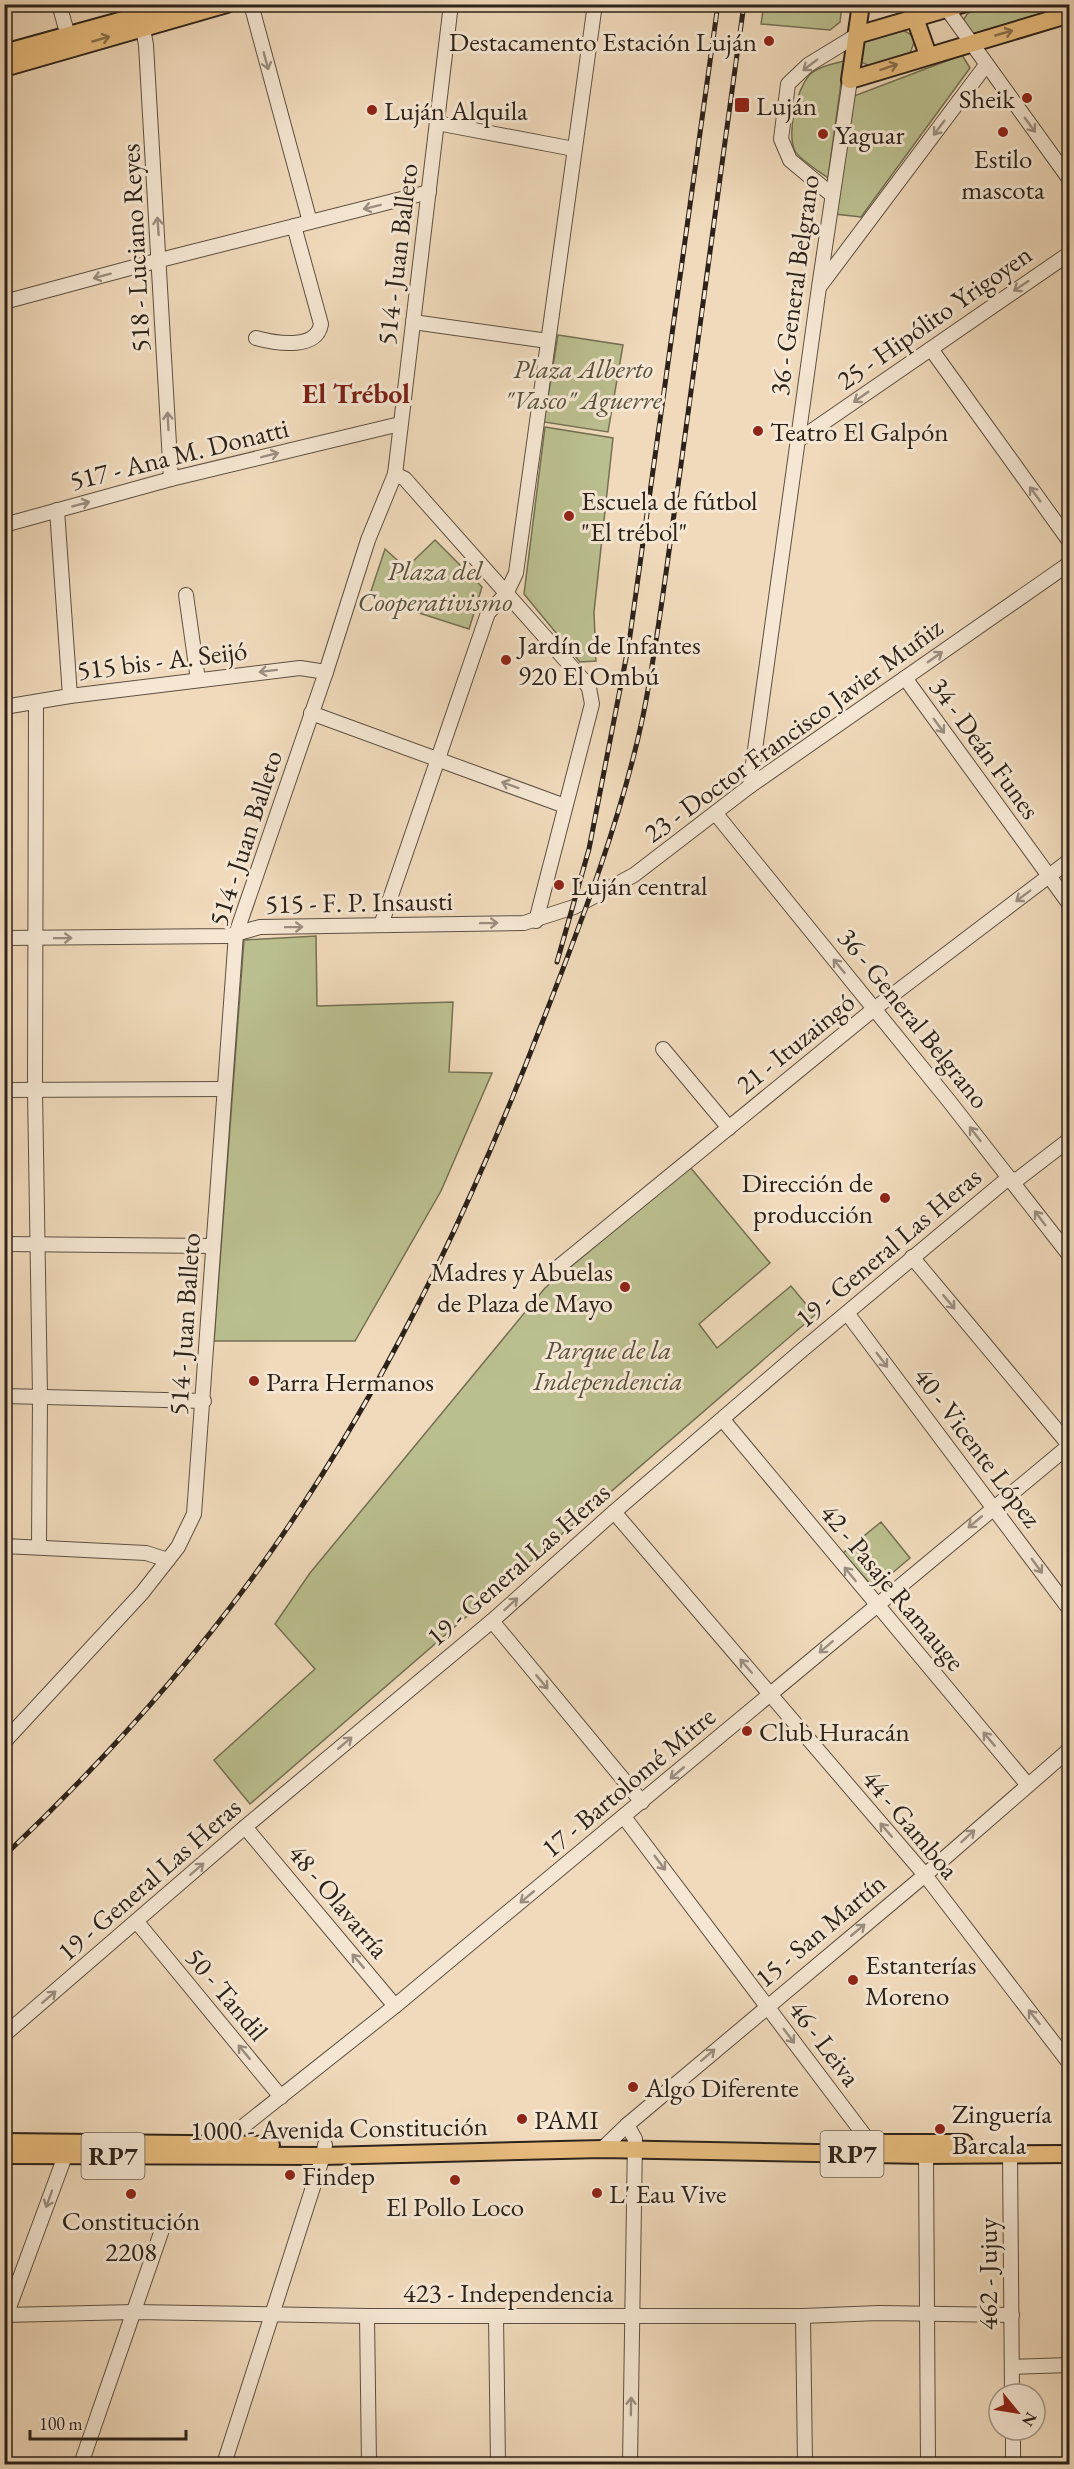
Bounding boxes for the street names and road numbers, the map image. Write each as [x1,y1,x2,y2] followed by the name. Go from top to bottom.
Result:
[112,143,158,353] street label: 518 - Luciano Reyes
[368,161,426,347] street label: 514 - Juan Balleto
[761,172,827,398] street label: 36 - General Belgrano
[830,237,1038,397] street label: 25 - Hipólito Yrigoyen
[66,410,292,498] street label: 517 - Ana M. Donatti
[637,609,950,850] street label: 23 - Doctor Francisco Javier Muñiz
[75,632,249,688] street label: 515 bis - A. Seijó
[922,670,1048,826] street label: 34 - Deán Funes
[200,746,290,930] street label: 514 - Juan Balleto
[265,883,454,921] street label: 515 - F. P. Insausti
[830,920,998,1116] street label: 36 - General Belgrano
[728,984,862,1102] street label: 21 - Ituzaingó
[788,1159,988,1335] street label: 19 - General Las Heras
[160,1232,208,1416] street label: 514 - Juan Balleto
[906,1360,1050,1535] street label: 40 - Vicente López
[419,1475,617,1653] street label: 19 - General Las Heras
[813,1496,973,1678] street label: 42 - Pasaje Ramauge
[534,1699,722,1865] street label: 17 - Bartolomé Mitre
[855,1762,967,1886] street label: 44 - Gamboa
[50,1790,248,1968] street label: 19 - General Las Heras
[281,1836,397,1966] street label: 48 - Olavarría
[747,1865,893,1995] street label: 15 - San Martín
[178,1940,276,2048] street label: 50 - Tandil
[781,1993,869,2093] street label: 46 - Leiva
[190,2108,488,2148] street label: 1000 - Avenida Constitución
[820,2131,884,2177] road number: RP7
[82,2133,144,2179] road number: RP7
[970,2218,1005,2330] street label: 462 - Jujuy
[403,2275,613,2310] street label: 423 - Independencia

